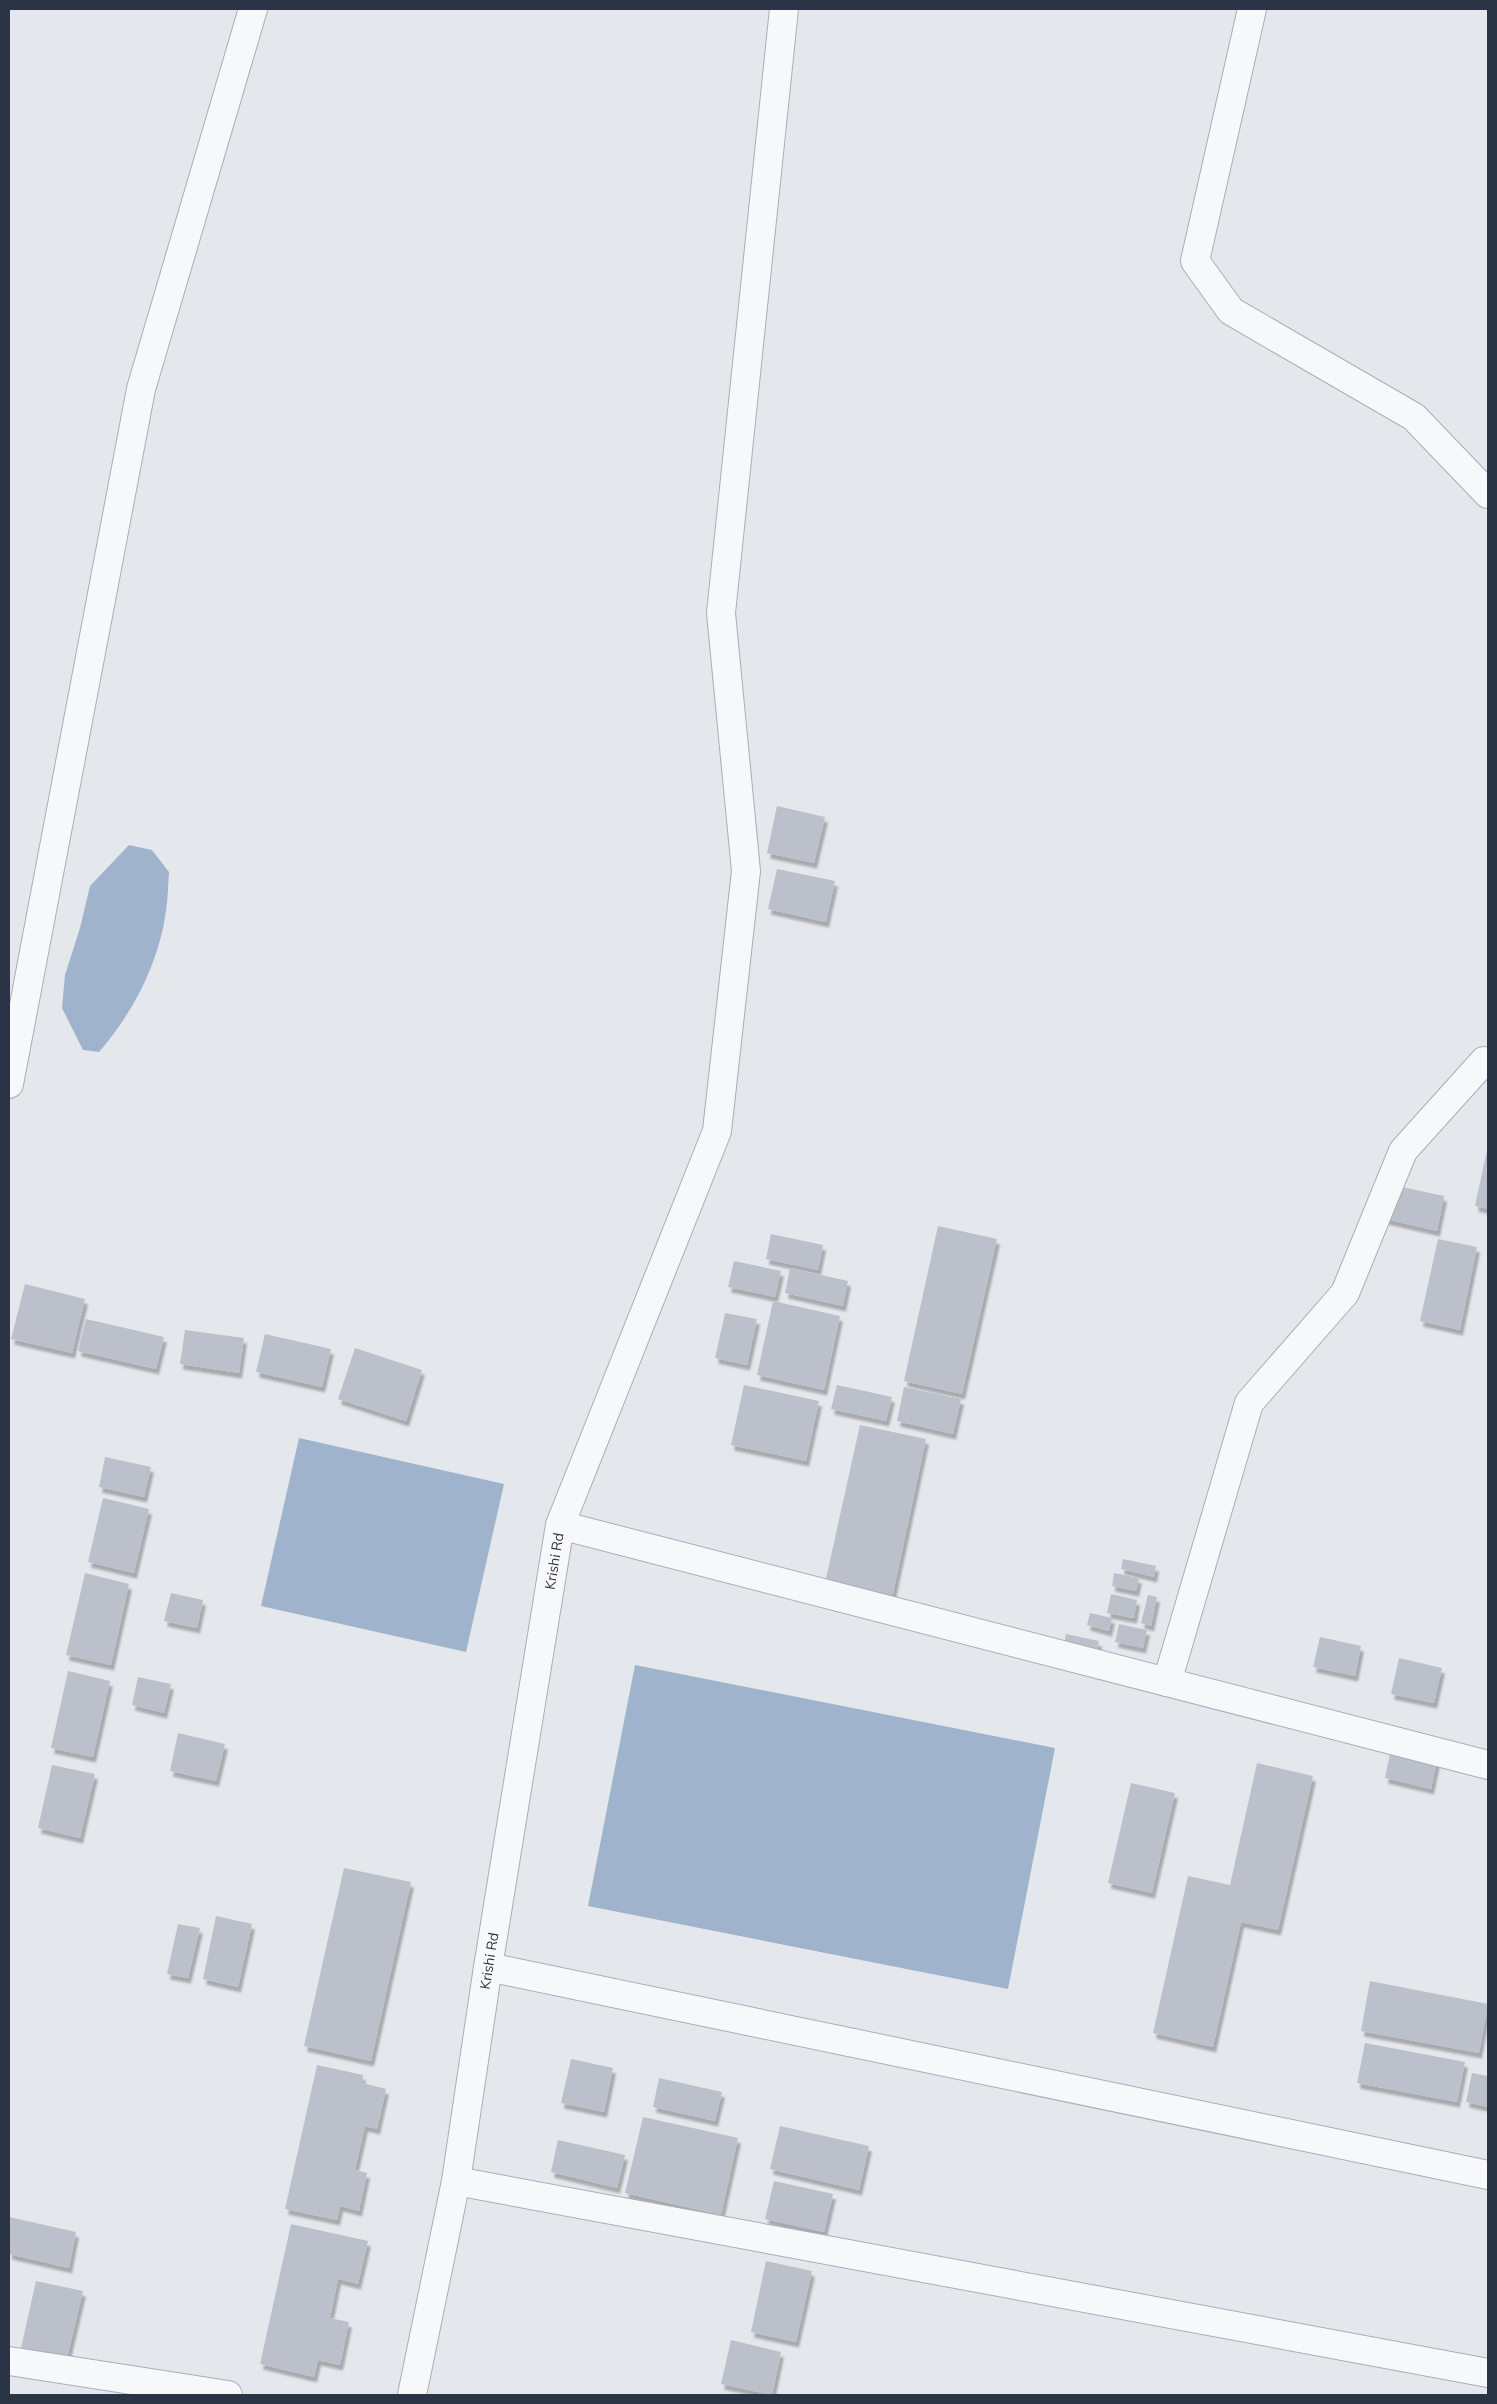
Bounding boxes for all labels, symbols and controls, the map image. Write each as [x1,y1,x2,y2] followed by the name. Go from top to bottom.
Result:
[541,1531,568,1591] street label: Krishi Rd
[476,1931,502,1991] street label: Krishi Rd

